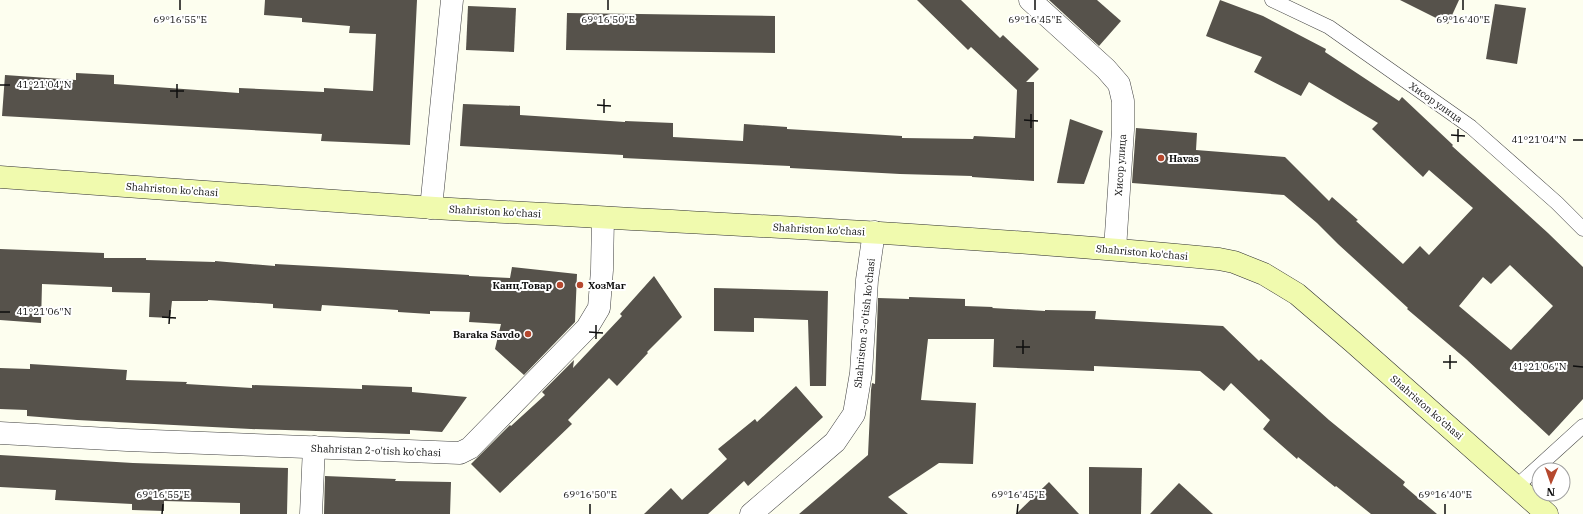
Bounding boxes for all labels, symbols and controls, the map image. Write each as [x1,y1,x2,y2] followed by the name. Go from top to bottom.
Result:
[153,13,207,26] text: 69°16'55"E
[581,13,635,26] text: 69°16'50"E
[1008,13,1062,26] text: 69°16'45"E
[1436,13,1490,26] text: 69°16'40"E
[17,78,72,91] text: 41°21'04"N
[1407,79,1465,126] street label: Хисор улица
[1112,133,1129,196] street label: Хисор улица
[1512,133,1567,146] text: 41°21'04"N
[1169,152,1199,165] place label: Havas
[1156,153,1166,163] marker: Havas
[125,180,218,199] street label: Shahriston ko'chasi
[449,203,541,220] street label: Shahriston ko'chasi
[773,221,865,238] street label: Shahriston ko'chasi
[1095,242,1189,263] street label: Shahriston ko'chasi
[851,258,878,389] street label: Shahriston 3-o'tish ko'chasi
[493,279,552,292] place label: Канц.Товар
[588,279,626,292] place label: ХозМаг
[555,280,565,290] marker: Канц.Товар
[575,280,585,290] marker: ХозМаг
[17,305,72,318] text: 41°21'06"N
[453,328,520,341] place label: Baraka Savdo
[523,329,533,339] marker: Baraka Savdo
[1512,360,1567,373] text: 41°21'06"N
[1388,372,1466,443] street label: Shahriston ko'chasi
[311,442,441,459] street label: Shahristan 2-o'tish ko'chasi
[1531,462,1571,502] north arrow
[1546,485,1555,499] text: N
[136,488,190,501] text: 69°16'55"E
[563,488,617,501] text: 69°16'50"E
[991,488,1045,501] text: 69°16'45"E
[1418,488,1472,501] text: 69°16'40"E

